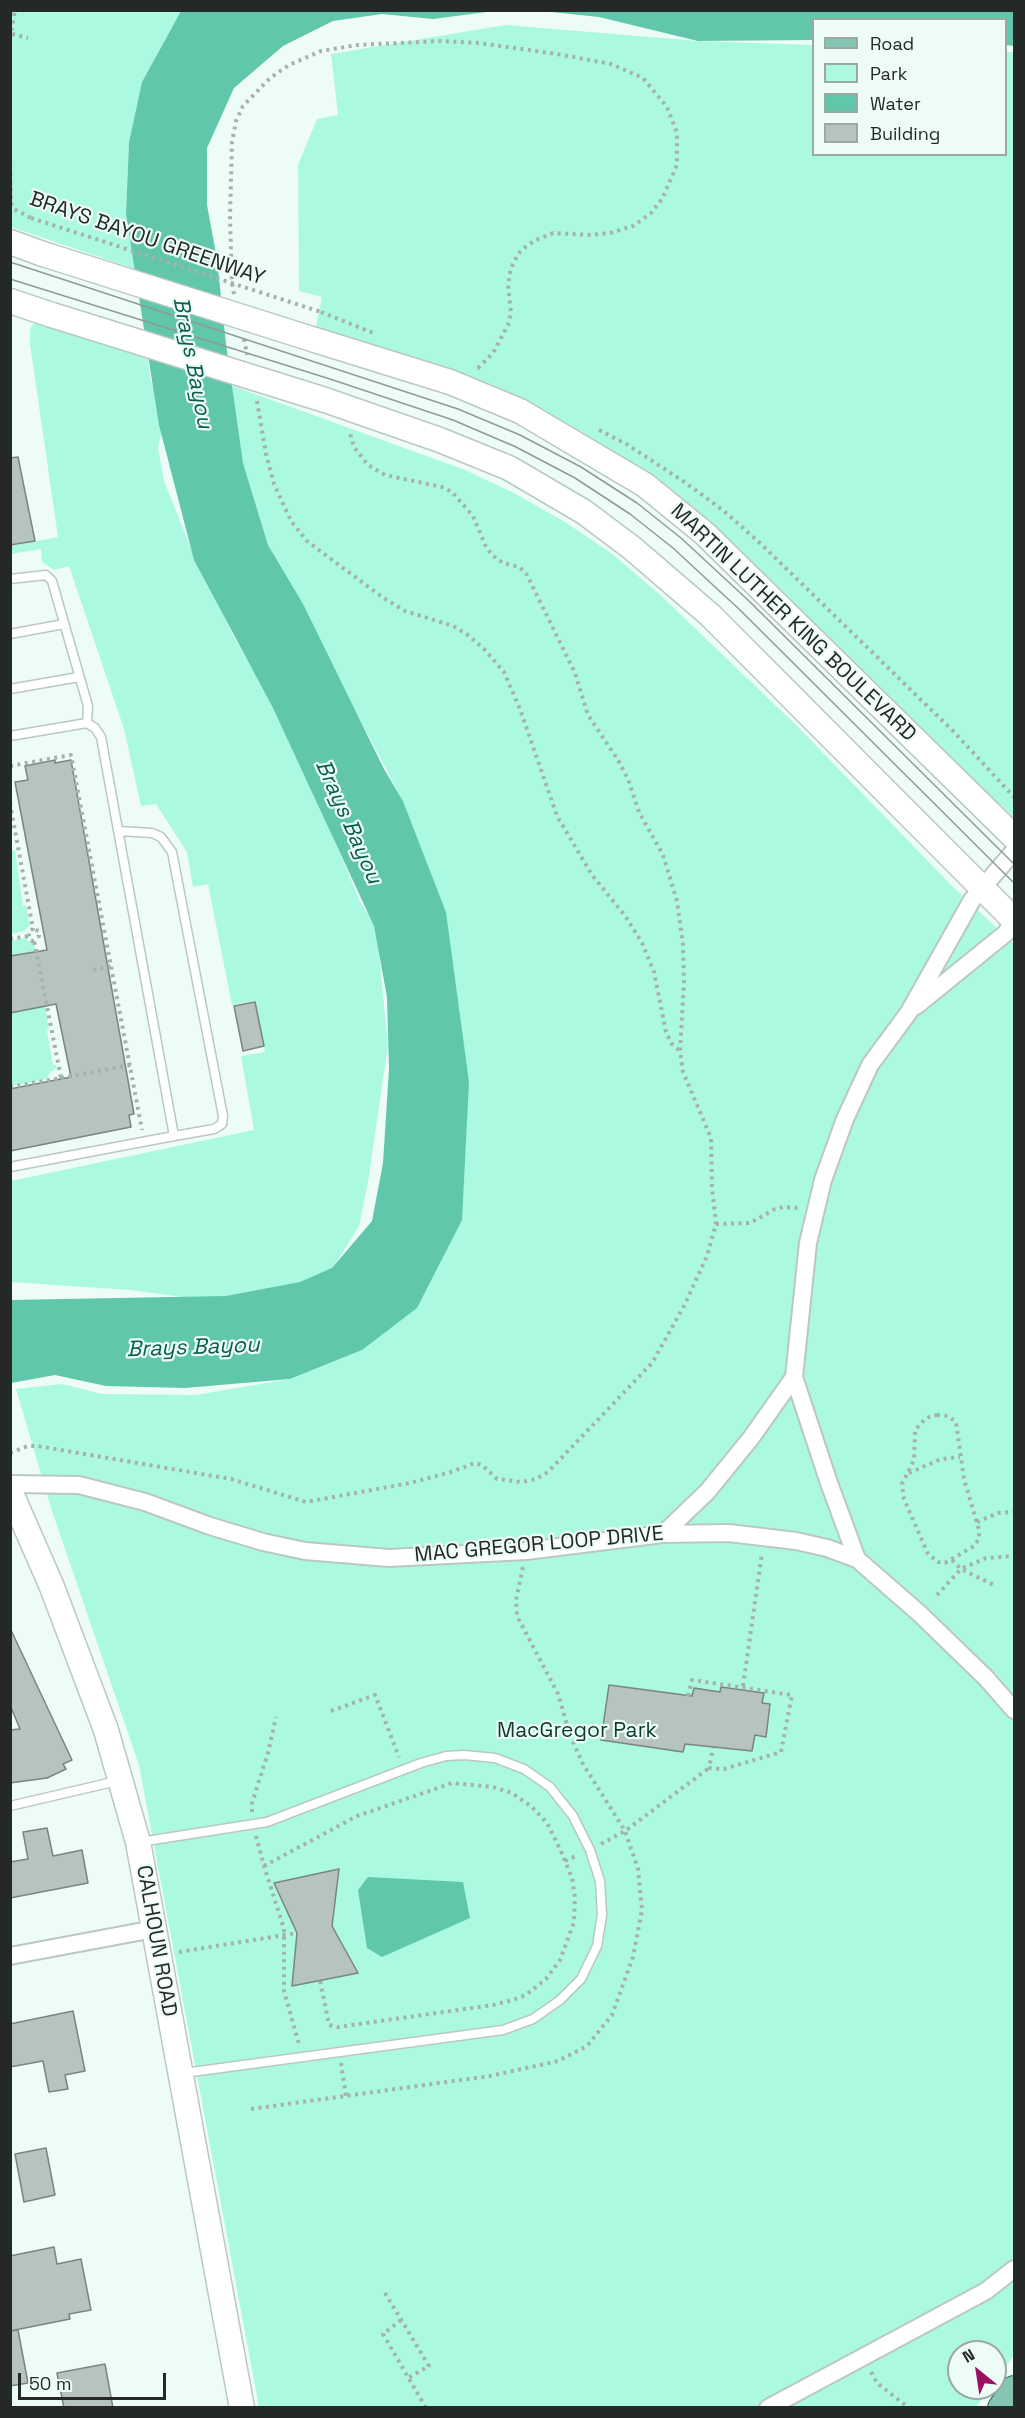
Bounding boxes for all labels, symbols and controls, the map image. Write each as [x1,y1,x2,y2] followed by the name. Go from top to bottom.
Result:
[812,18,1007,156] legend
[870,32,914,55] text: Road
[870,62,907,85] text: Park
[870,92,921,115] text: Water
[870,122,940,145] text: Building
[26,187,268,291] street label: BRAYS BAYOU GREENWAY
[166,295,218,431] water label: Brays Bayou
[665,499,921,747] street label: MARTIN LUTHER KING BOULEVARD
[309,756,387,888] water label: Brays Bayou
[126,1332,260,1364] water label: Brays Bayou
[413,1522,665,1568] street label: MAC GREGOR LOOP DRIVE
[497,1718,657,1744] park label: MacGregor Park
[130,1863,182,2019] street label: CALHOUN ROAD
[947,2340,1007,2400] north arrow
[959,2344,979,2367] text: N
[21,2361,170,2399] scale bar
[29,2372,71,2395] text: 50 m

